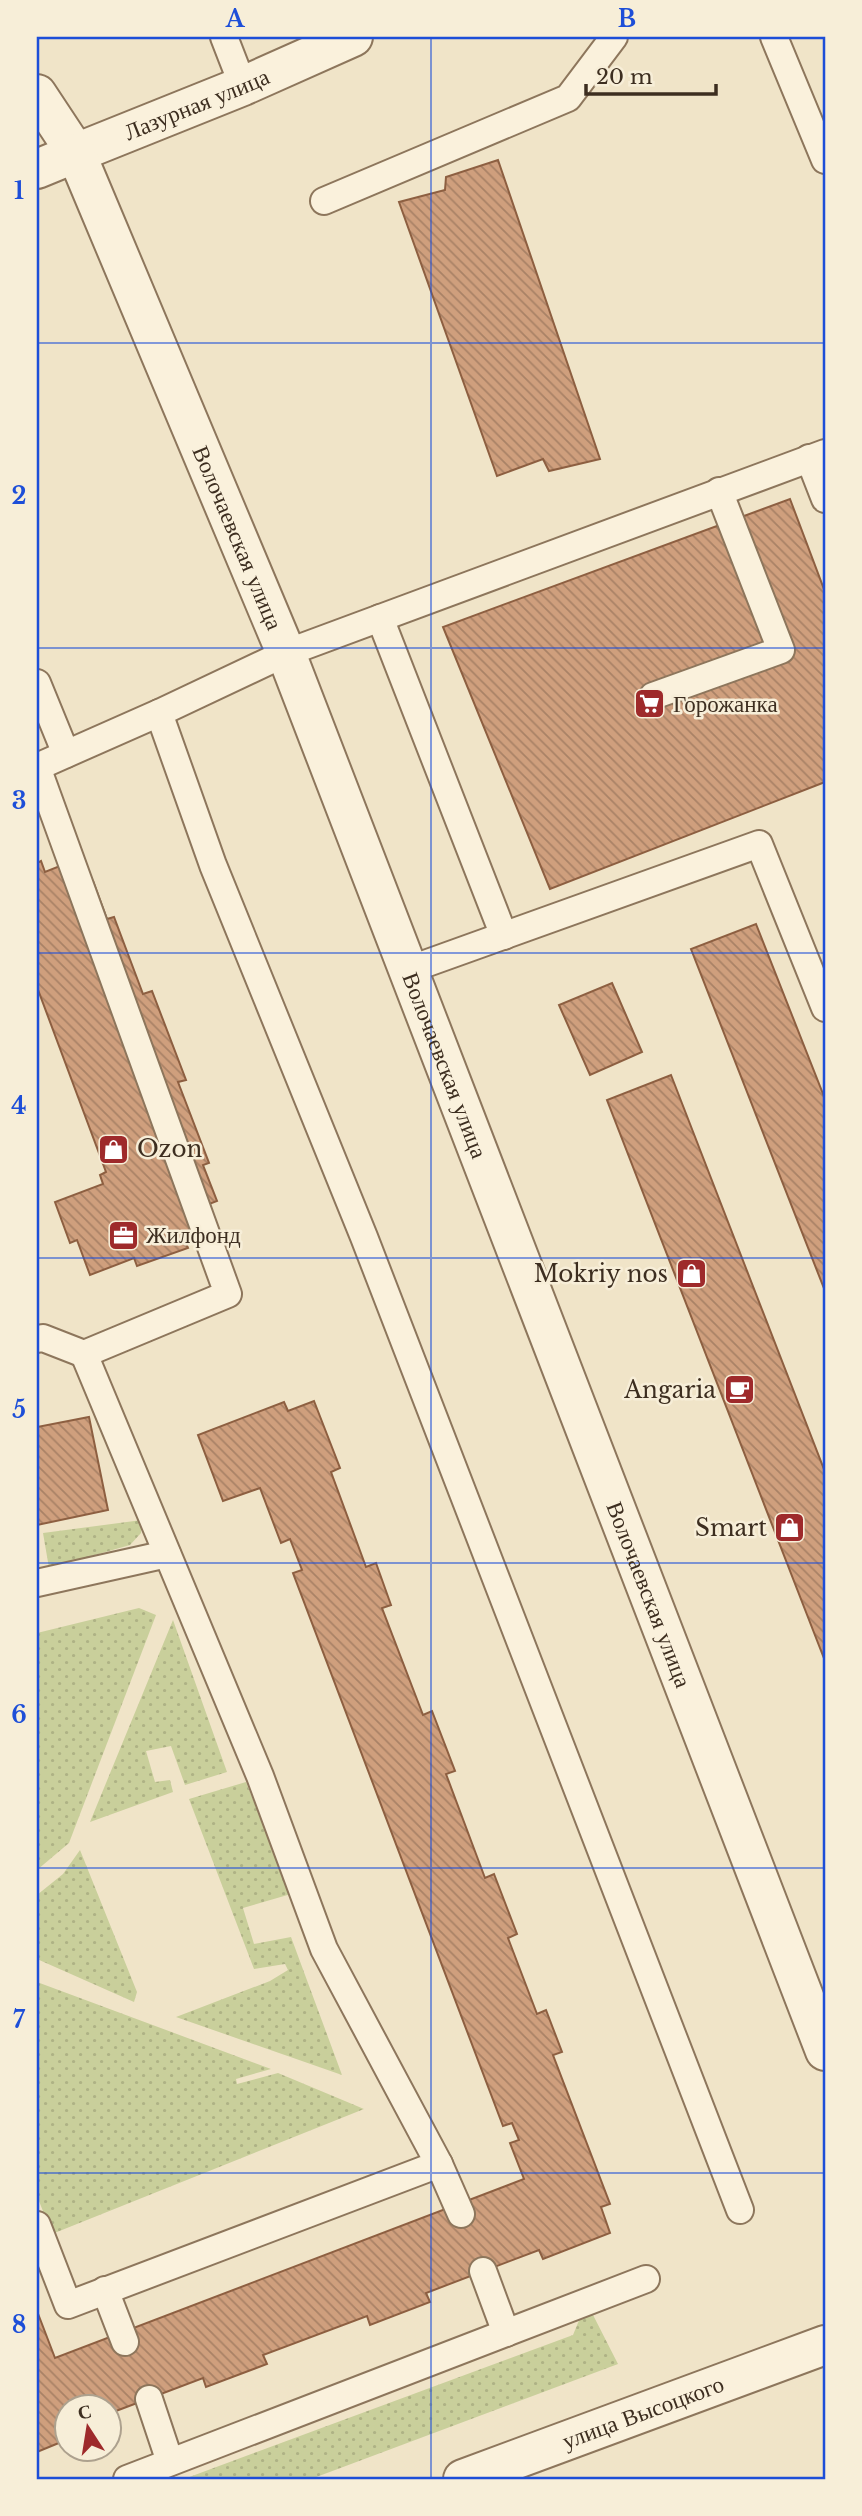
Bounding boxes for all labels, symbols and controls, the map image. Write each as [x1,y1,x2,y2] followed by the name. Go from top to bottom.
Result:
[225,5,246,33] text: A
[618,5,636,33] text: B
[586,52,715,96] scale bar
[120,62,273,146] street label: Лазурная улица
[596,64,653,90] text: 20 m
[14,177,24,205] text: 1
[187,441,289,634] street label: Волочаевская улица
[12,482,26,510] text: 2
[633,687,667,721] supermarket icon: Горожанка
[673,690,778,718] place label: Горожанка
[12,787,26,815] text: 3
[396,968,493,1162] street label: Волочаевская улица
[11,1092,27,1120] text: 4
[97,1132,131,1166] shop icon: Ozon
[137,1135,202,1163] place label: Ozon
[106,1218,140,1252] office icon: Жилфонд
[146,1221,241,1249] place label: Жилфонд
[674,1257,708,1291] shop icon: Mokriy nos
[534,1260,668,1288] place label: Mokriy nos
[722,1373,756,1407] cafe icon: Angaria
[623,1376,716,1404] place label: Angaria
[12,1396,26,1424] text: 5
[600,1497,697,1691] street label: Волочаевская улица
[773,1511,807,1545] shop icon: Smart
[695,1514,767,1542] place label: Smart
[11,1701,27,1729] text: 6
[13,2006,26,2034] text: 7
[12,2311,26,2339] text: 8
[558,2370,728,2455] street label: улица Высоцкого
[52,2394,122,2464] north arrow
[75,2399,94,2425] text: С

